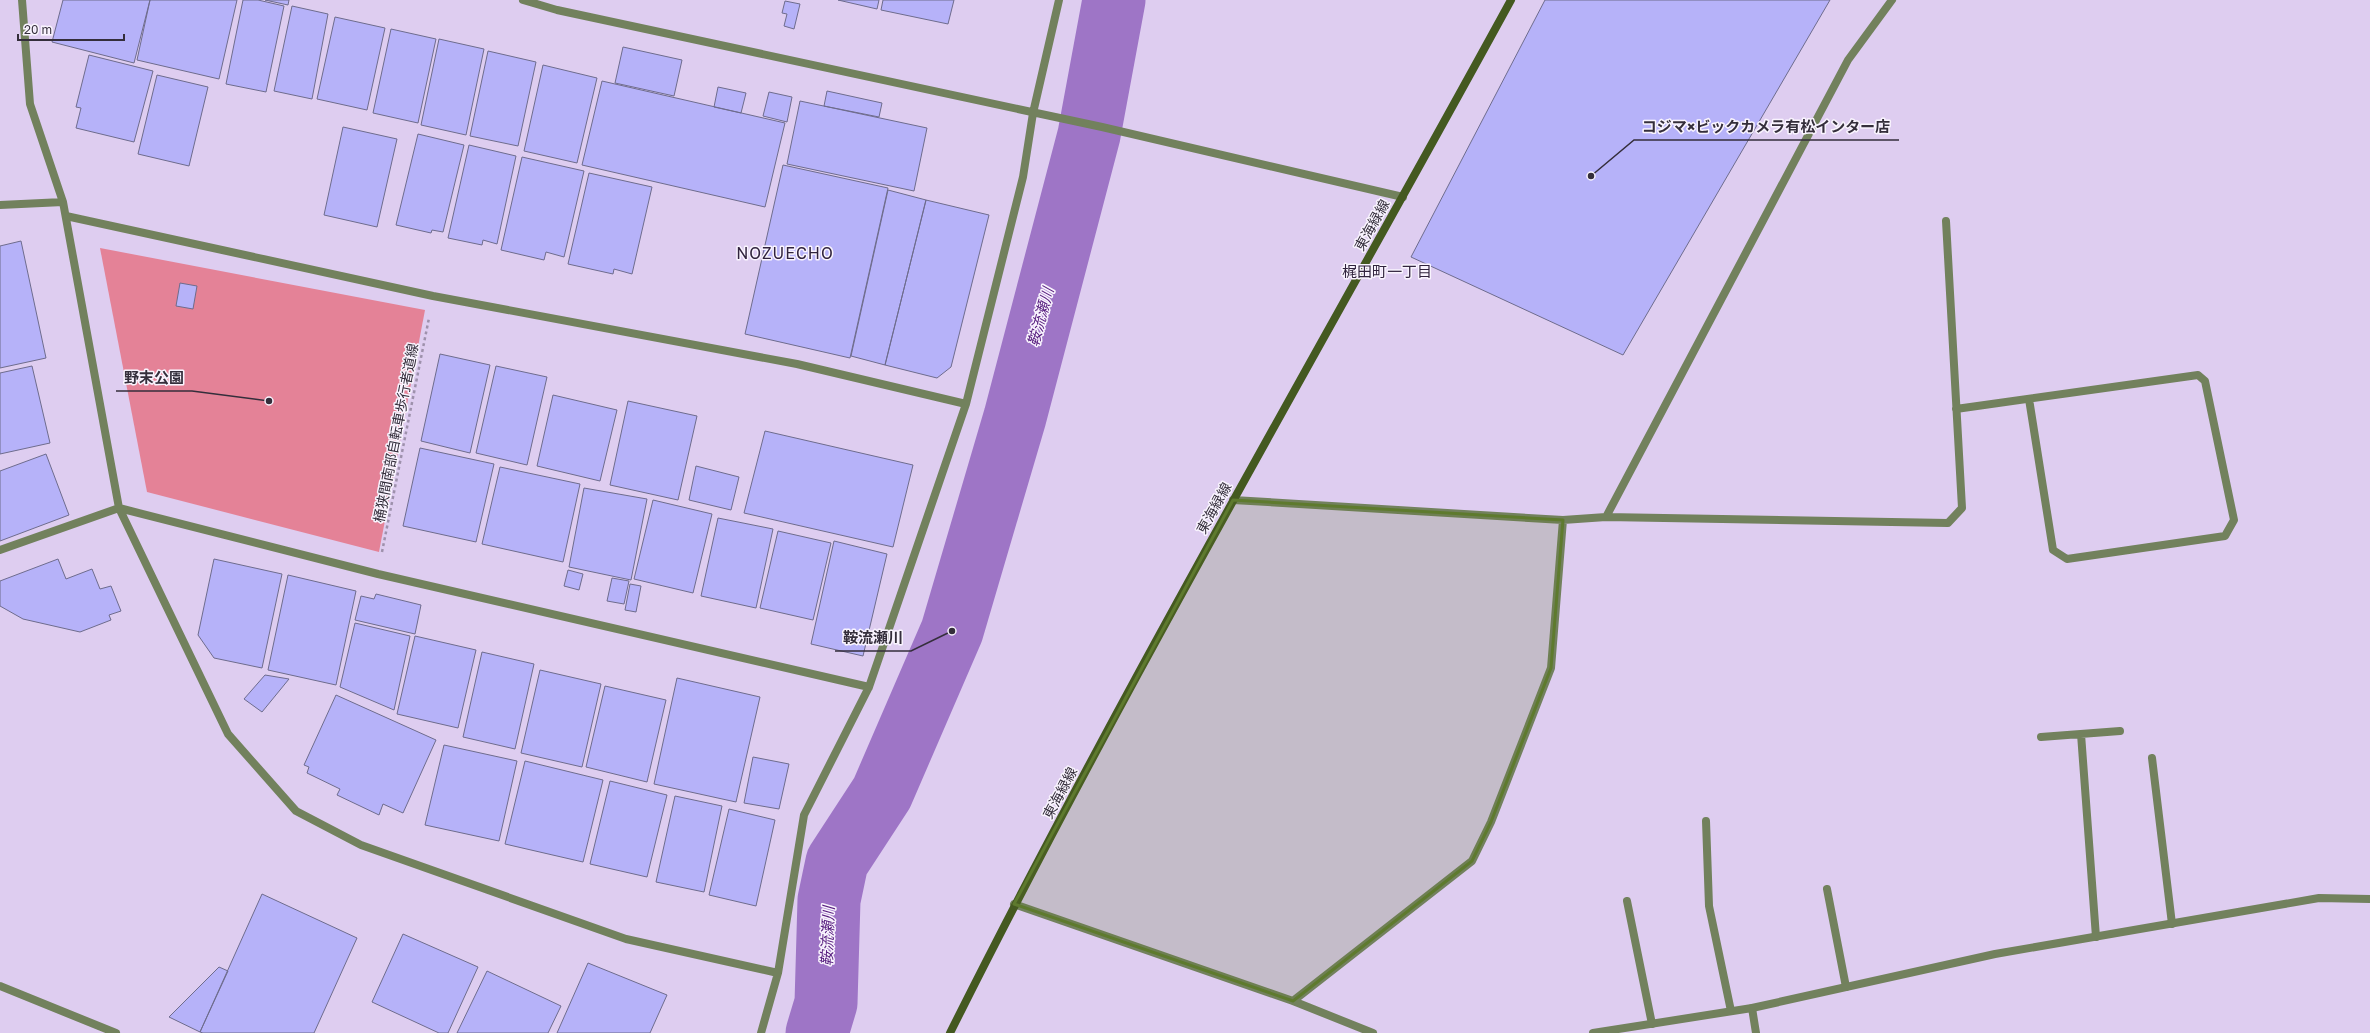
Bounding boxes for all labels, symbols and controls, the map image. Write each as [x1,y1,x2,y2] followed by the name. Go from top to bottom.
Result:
[18,16,124,42] scale bar
[24,22,52,37] text: 20 m
[1634,113,1899,140] callout: コジマ×ビックカメラ有松インター店
[1642,117,1890,135] text: コジマ×ビックカメラ有松インター店
[1351,196,1393,253] street label: 東海緑線
[736,243,834,263] district label: NOZUECHO
[1342,262,1432,280] district label: 梶田町一丁目
[1024,284,1057,348] water label: 鞍流瀬川
[370,342,421,524] street label: 桶狭間南部自転車歩行者道線
[116,364,192,391] callout: 野末公園
[124,368,184,386] text: 野末公園
[1193,479,1235,536] street label: 東海緑線
[835,624,911,651] callout: 鞍流瀬川
[843,628,903,646] text: 鞍流瀬川
[1039,764,1080,821] street label: 東海緑線
[817,904,837,966] water label: 鞍流瀬川

